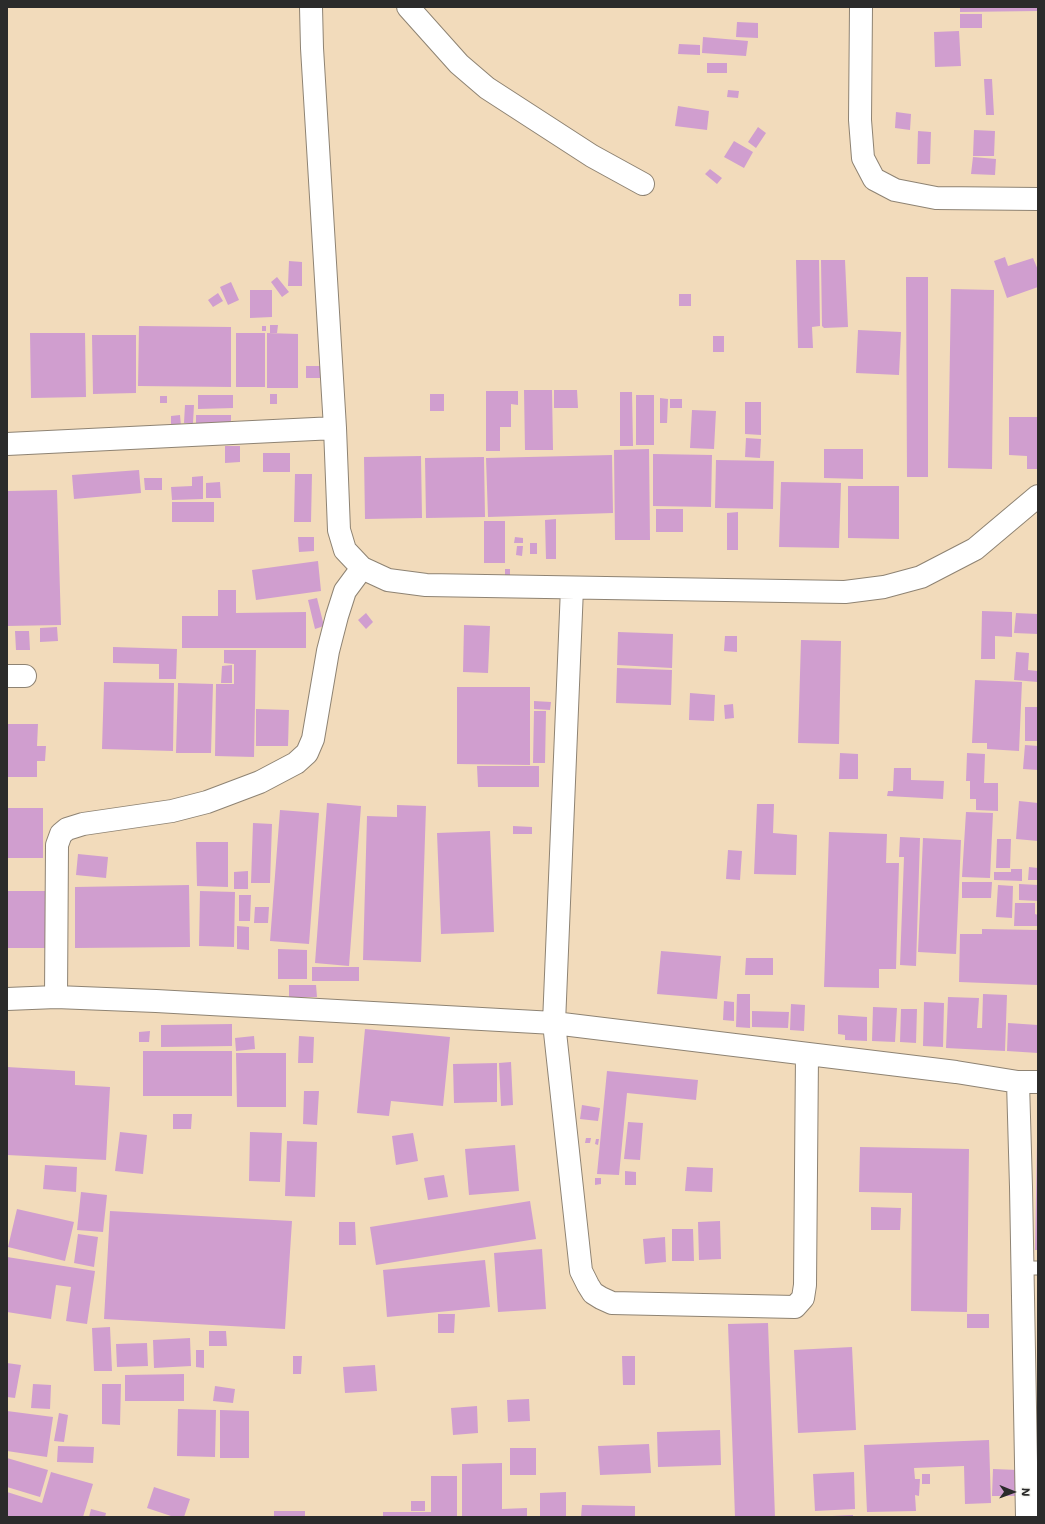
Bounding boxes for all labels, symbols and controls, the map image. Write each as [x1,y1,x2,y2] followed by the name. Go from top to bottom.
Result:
[993,1472,1033,1512] north arrow
[1018,1488,1033,1497] text: N

